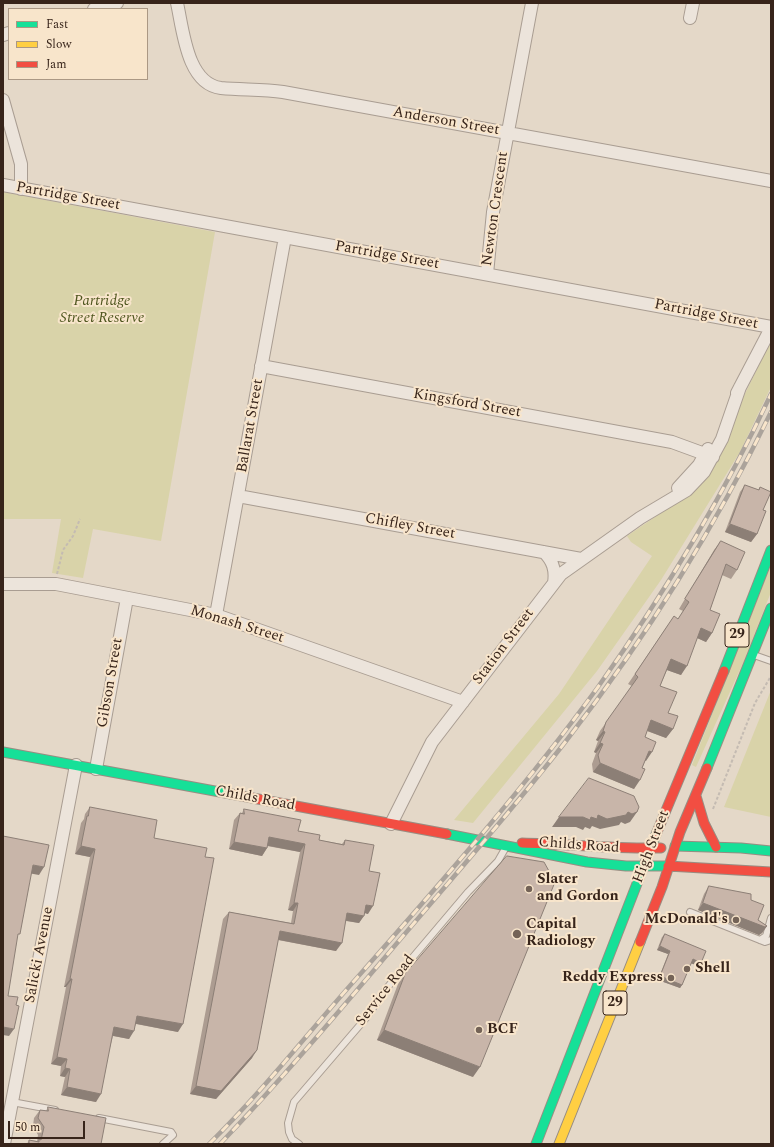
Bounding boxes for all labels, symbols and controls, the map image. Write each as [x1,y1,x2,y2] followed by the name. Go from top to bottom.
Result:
[8,8,148,80] legend
[46,15,68,34] text: Fast
[46,35,71,54] text: Slow
[46,55,67,74] text: Jam
[391,104,501,140] street label: Anderson Street
[479,151,513,267] street label: Newton Crescent
[15,179,121,215] street label: Partridge Street
[334,238,440,274] street label: Partridge Street
[60,293,144,328] park label: Partridge Street Reserve
[653,296,759,334] street label: Partridge Street
[234,378,268,474] street label: Ballarat Street
[412,386,522,422] street label: Kingsford Street
[363,510,457,544] street label: Chifley Street
[188,602,286,648] street label: Monash Street
[470,605,538,689] street label: Station Street
[725,623,749,647] road number: 29
[94,637,128,729] street label: Gibson Street
[213,782,297,816] street label: Childs Road
[630,808,674,886] street label: High Street
[538,834,620,858] street label: Childs Road
[537,871,619,906] place label: Slater and Gordon
[524,884,534,894] marker: Slater and Gordon
[22,905,58,1005] street label: Salicki Avenue
[645,911,728,929] place label: McDonald's
[731,915,741,925] marker: McDonald's
[526,916,595,951] place label: Capital Radiology
[511,928,523,940] marker: Capital Radiology
[353,952,419,1030] street label: Service Road
[695,960,730,978] place label: Shell
[682,964,692,974] marker: Shell
[562,969,663,987] place label: Reddy Express
[666,973,676,983] marker: Reddy Express
[603,991,627,1015] road number: 29
[487,1021,518,1039] place label: BCF
[474,1025,484,1035] marker: BCF
[10,1113,87,1139] scale bar
[15,1118,40,1137] text: 50 m

